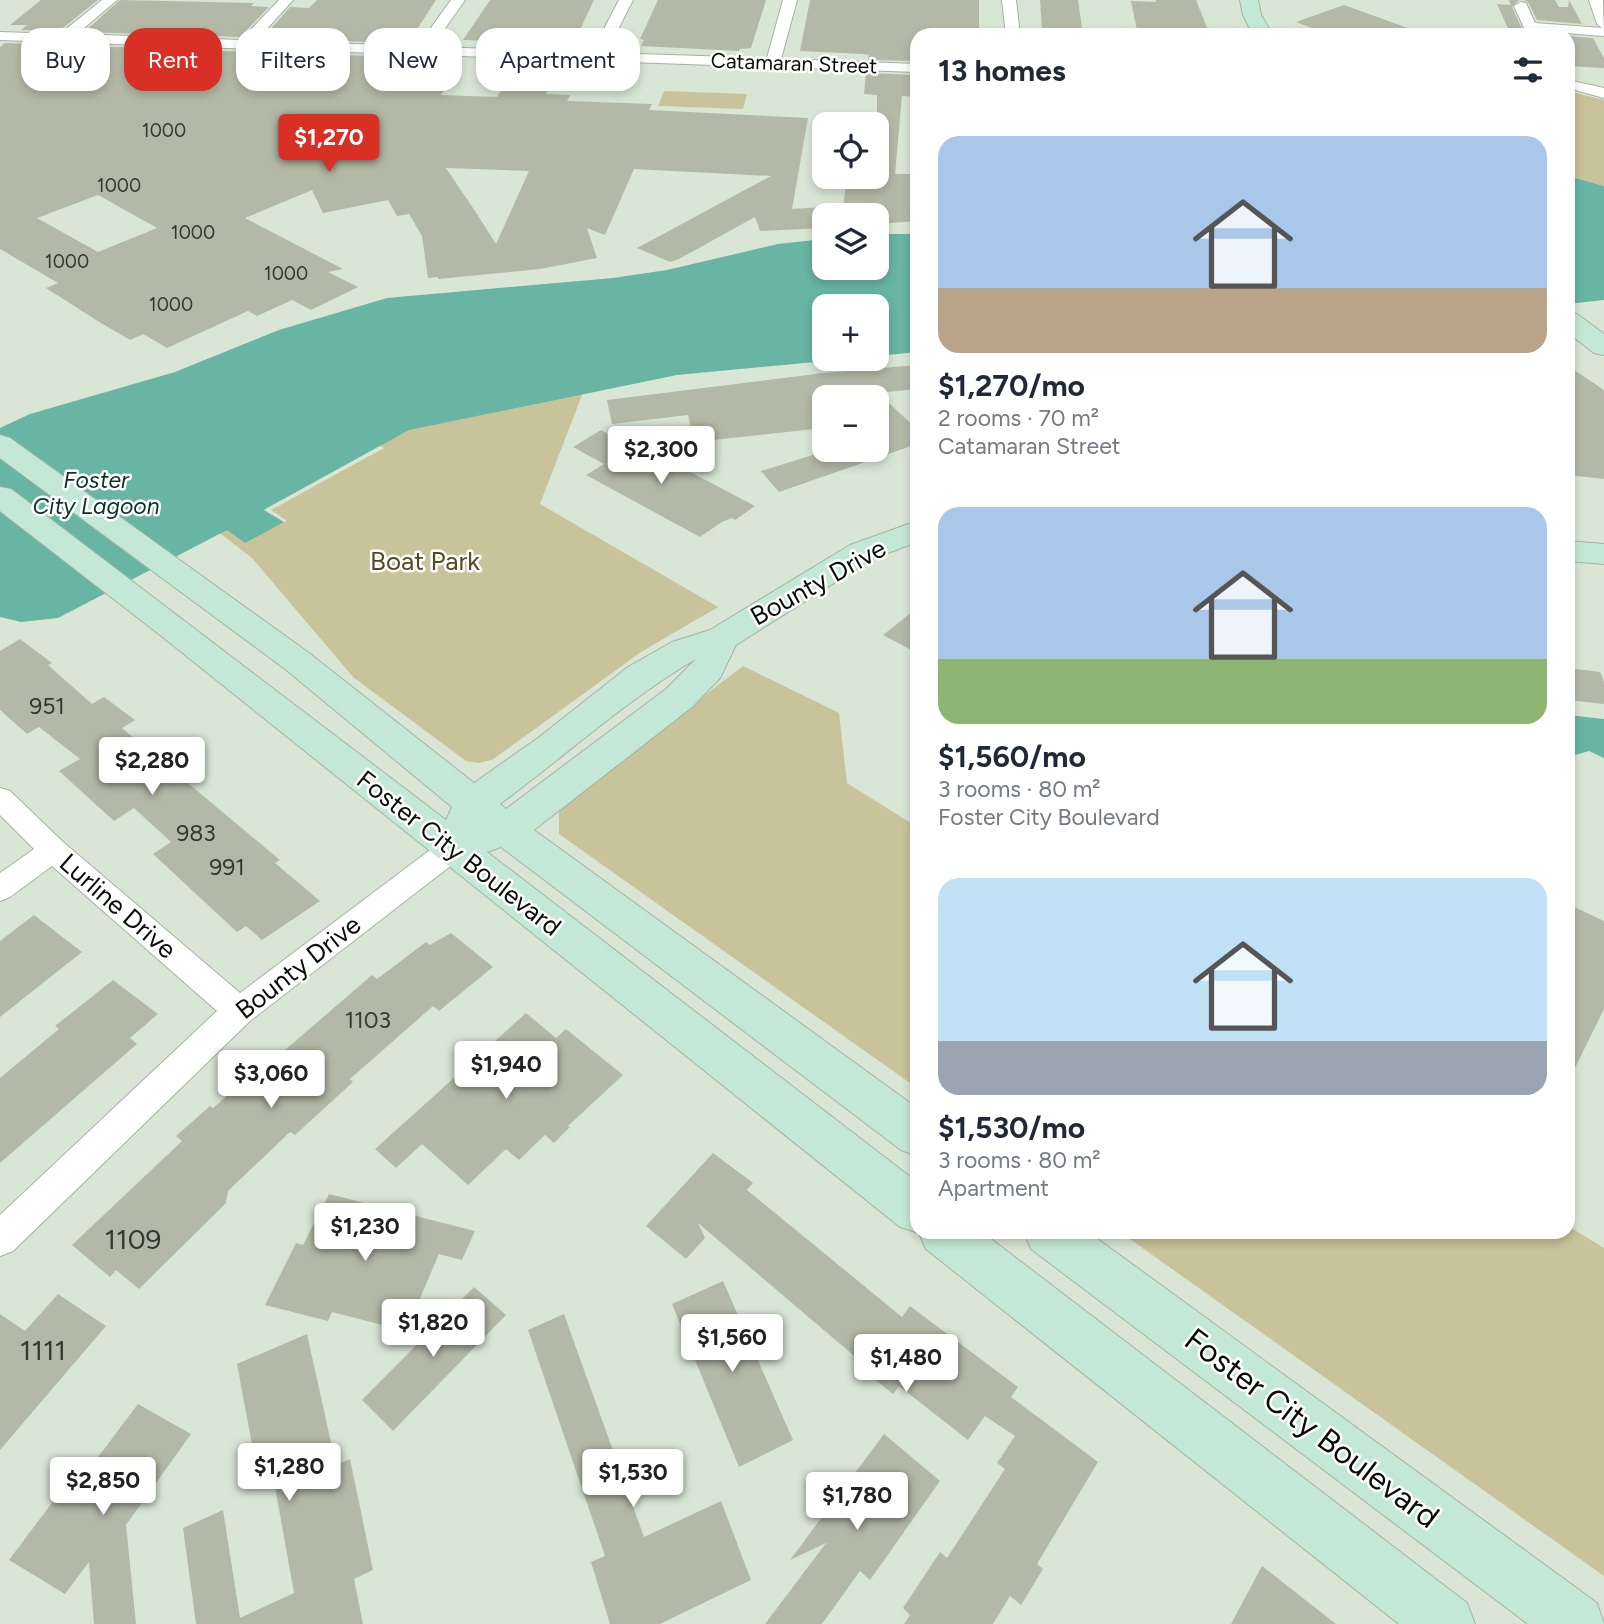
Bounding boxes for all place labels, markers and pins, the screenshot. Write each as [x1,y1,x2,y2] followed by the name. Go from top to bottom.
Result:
[272,114,386,174] pin: $1,270
[604,426,718,486] pin: $2,300
[95,738,209,797] pin: $2,280
[449,1042,563,1101] pin: $1,940
[214,1050,328,1110] pin: $3,060
[308,1204,422,1263] pin: $1,230
[376,1300,490,1359] pin: $1,820
[675,1314,789,1374] pin: $1,560
[849,1334,963,1394] pin: $1,480
[232,1444,346,1503] pin: $1,280
[576,1450,690,1509] pin: $1,530
[46,1458,160,1517] pin: $2,850
[800,1472,914,1532] pin: $1,780

